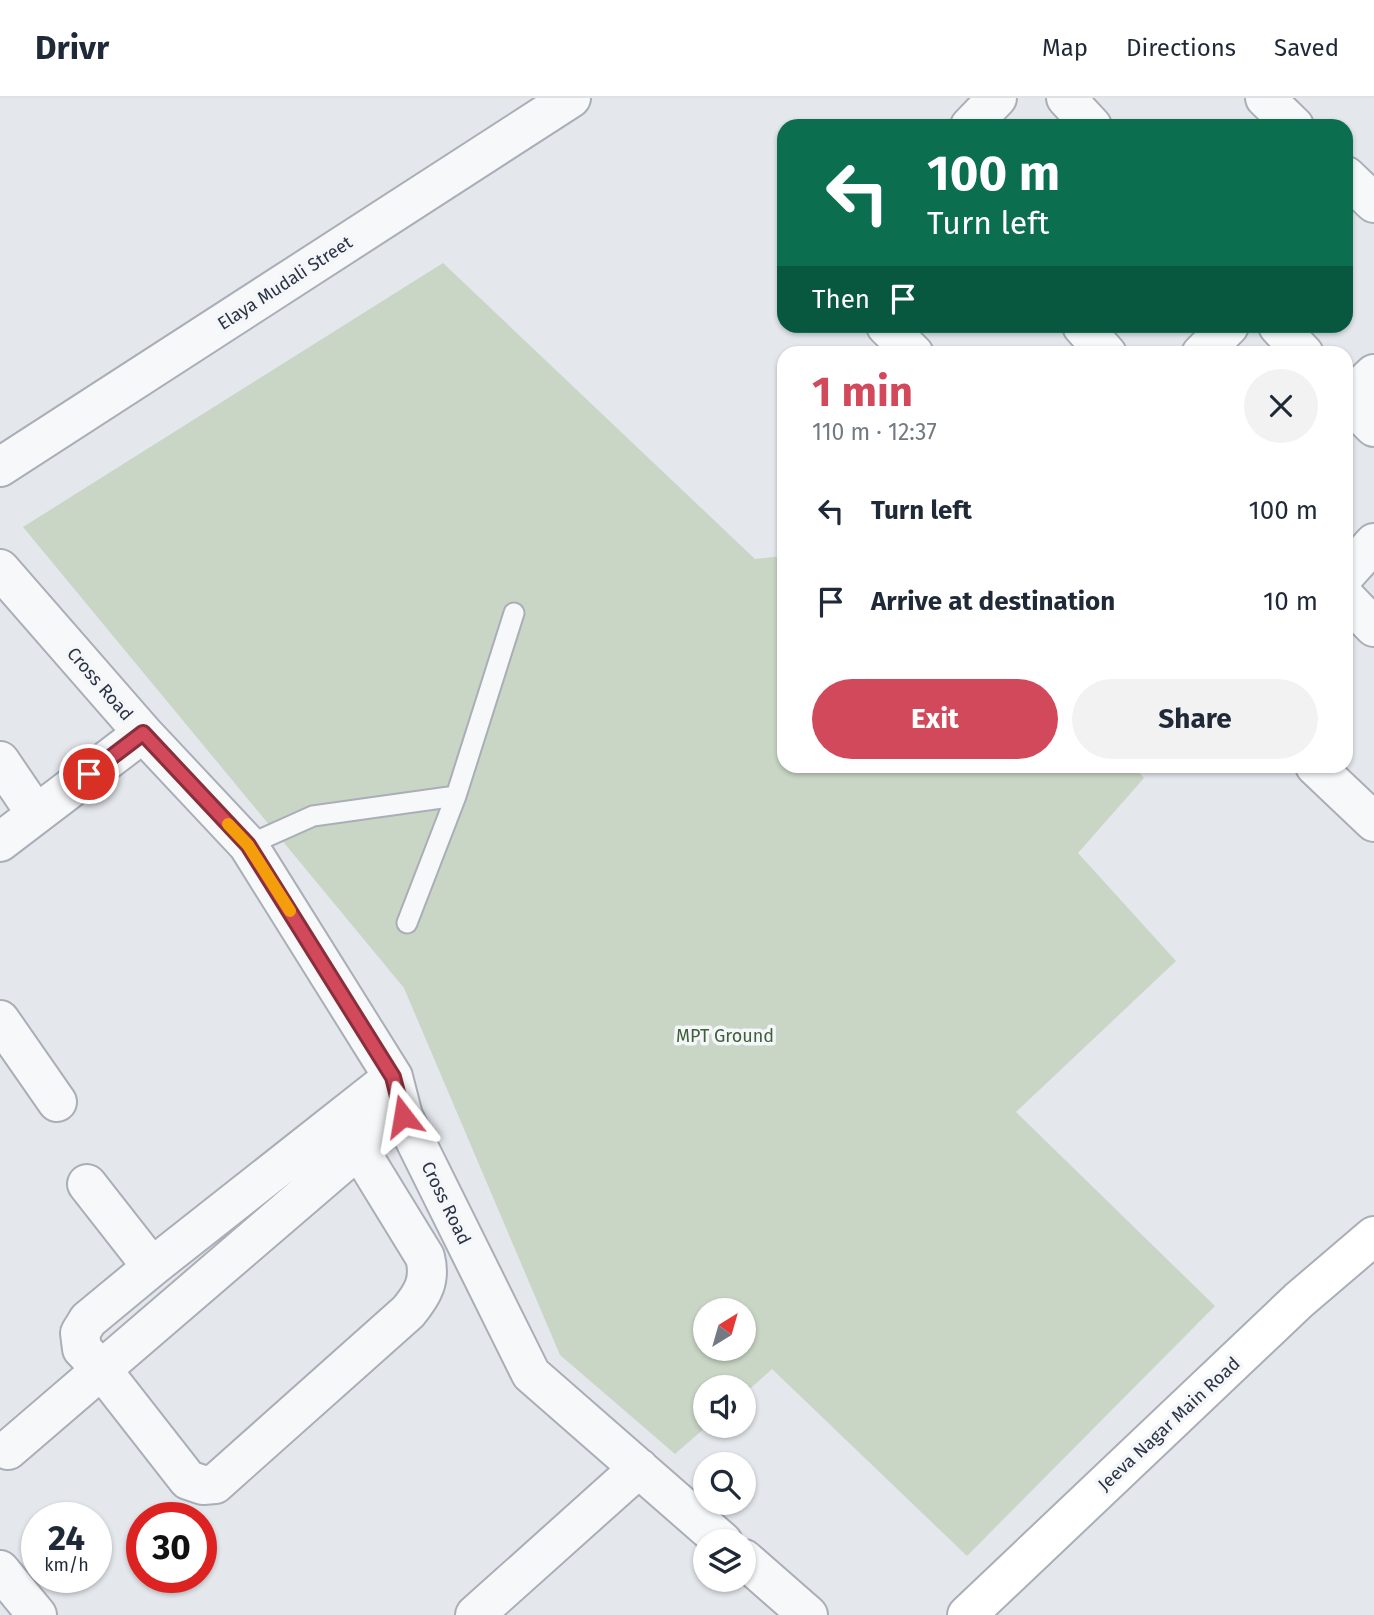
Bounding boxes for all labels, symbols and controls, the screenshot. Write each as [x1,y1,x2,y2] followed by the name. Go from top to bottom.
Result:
[35,28,109,68] text: Drivr
[1042,34,1088,62] text: Map
[1126,34,1236,62] text: Directions
[1274,34,1339,62] text: Saved
[927,144,1060,203] text: 100 m
[812,147,903,238] icon: left
[927,204,1049,242] text: Turn left
[214,231,357,335] street label: Elaya Mudali Street
[884,280,922,318] icon: arrive
[812,284,870,315] text: Then
[812,367,913,417] text: 1 min
[1244,369,1318,443] button: close
[812,418,937,446] text: 110 m · 12:37
[812,492,850,530] icon: left
[871,495,972,526] text: Turn left
[1249,495,1318,526] text: 100 m
[812,583,850,621] icon: arrive
[871,586,1115,617] text: Arrive at destination
[1263,586,1318,617] text: 10 m
[62,643,138,725] street label: Cross Road
[812,679,1058,759] button: Exit
[1072,679,1318,759] button: Share
[59,744,119,804] pin
[70,755,108,793] icon: arrive
[676,1025,774,1047] park label: MPT Ground
[366,1079,440,1153] position arrow
[416,1158,476,1248] street label: Cross Road
[693,1298,756,1362] north arrow
[693,1298,756,1592] map controls
[1093,1352,1245,1496] street label: Jeeva Nagar Main Road
[693,1375,756,1438] button: sound
[693,1452,756,1515] button: search
[126,1502,217,1593] speed limit sign: 30
[48,1517,85,1559] text: 24
[693,1529,756,1592] button: layers
[44,1554,89,1576] text: km/h

